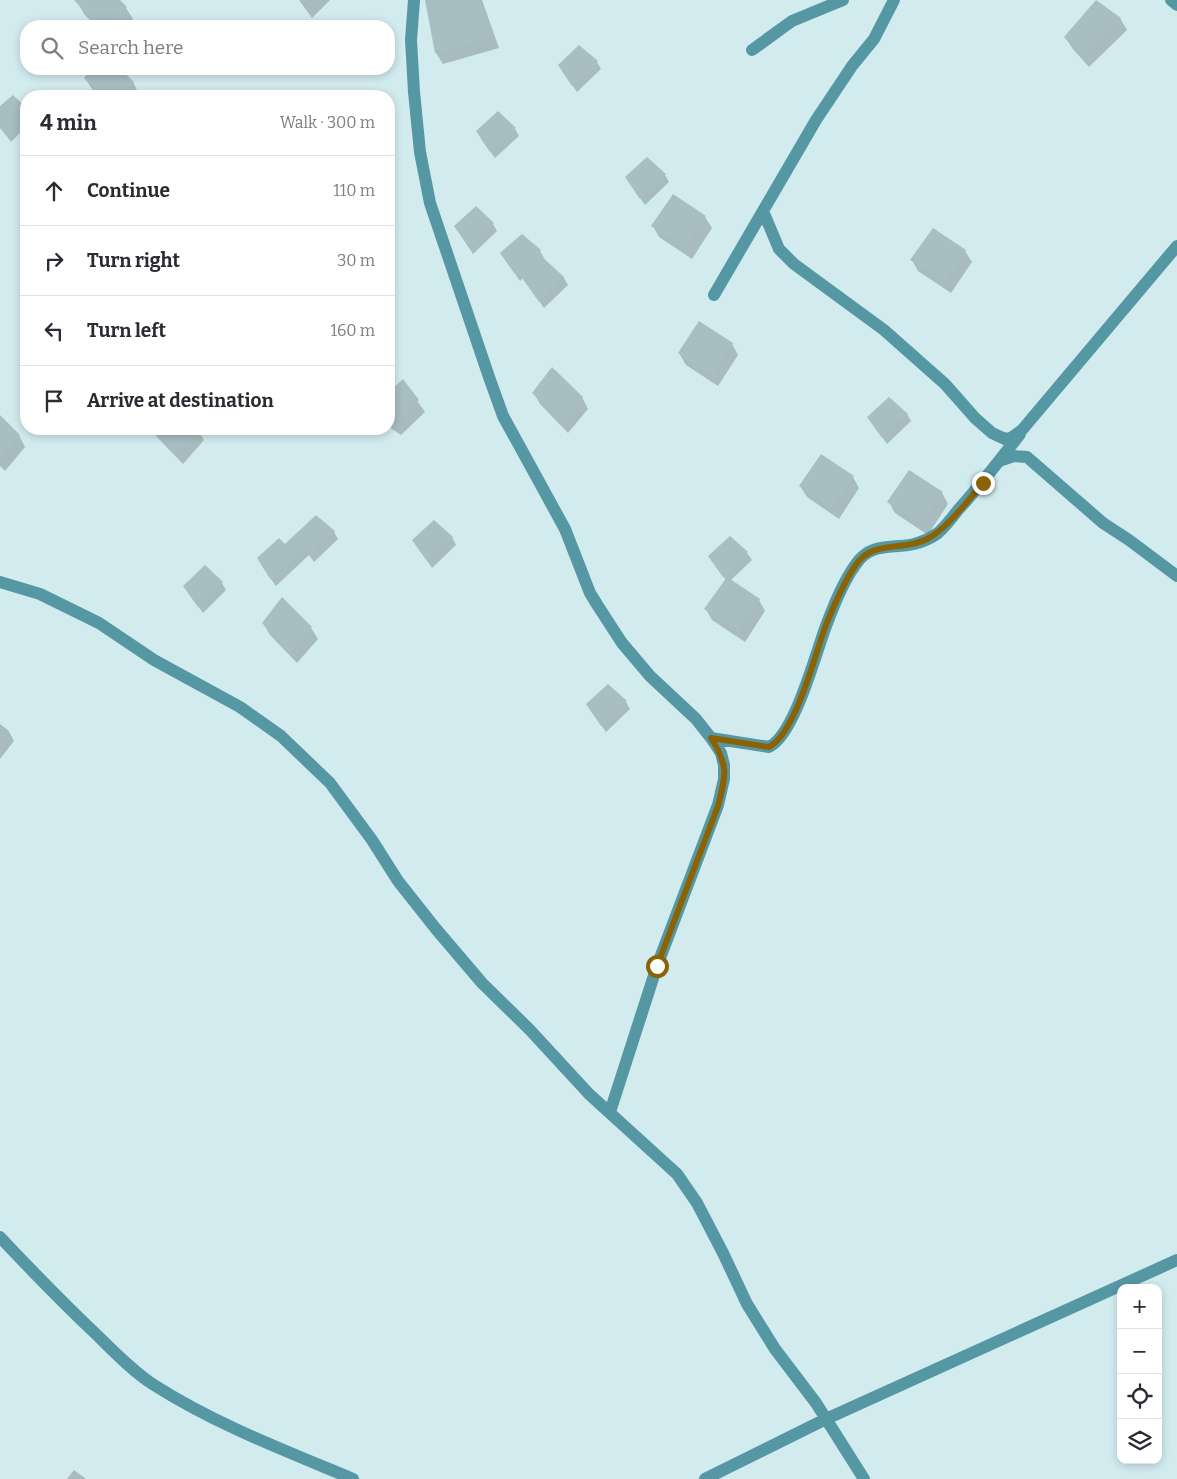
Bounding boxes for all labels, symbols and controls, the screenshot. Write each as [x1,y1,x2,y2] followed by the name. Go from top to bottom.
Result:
[20,20,395,75] search box
[38,34,66,62] icon: search
[78,36,183,59] text: Search here
[40,110,97,136] text: 4 min
[280,113,375,132] text: Walk · 300 m
[40,177,68,205] icon: ahead
[87,179,170,202] text: Continue
[333,181,375,200] text: 110 m
[40,247,68,275] icon: right
[87,249,180,272] text: Turn right
[337,251,375,270] text: 30 m
[40,317,68,345] icon: left
[87,319,166,342] text: Turn left
[330,321,375,340] text: 160 m
[40,387,68,415] icon: arrive
[87,389,274,412] text: Arrive at destination
[972,472,995,495] route end
[646,955,669,978] route start
[1117,1284,1162,1464] map controls
[1117,1284,1162,1329] button: +
[1117,1329,1162,1374] button: −
[1117,1374,1162,1419] button: locate
[1117,1419,1162,1464] button: layers

